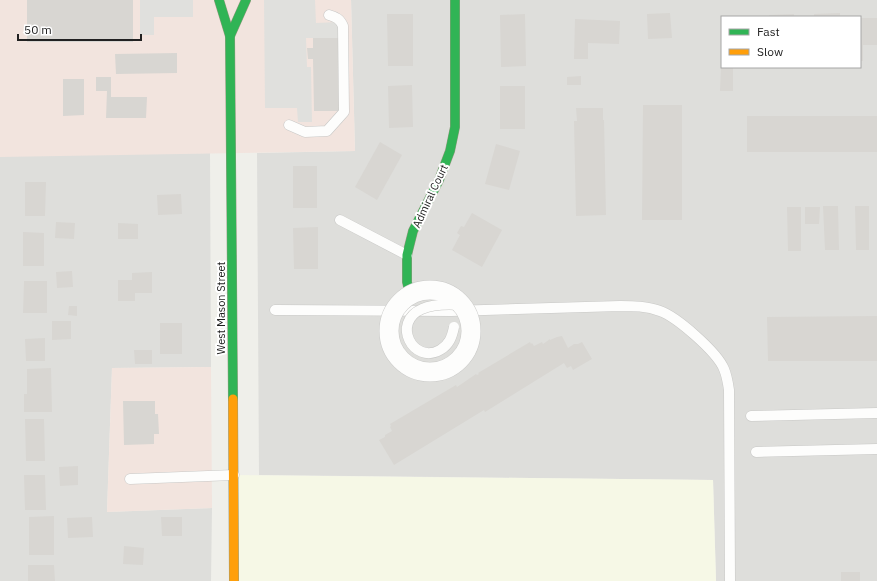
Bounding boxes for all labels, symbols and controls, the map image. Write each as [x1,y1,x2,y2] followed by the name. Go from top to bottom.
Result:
[18,16,141,42] scale bar
[721,16,861,68] legend
[24,22,52,37] text: 50 m
[757,24,780,39] text: Fast
[757,44,783,59] text: Slow
[409,162,451,230] street label: Admiral Court
[214,261,228,354] street label: West Mason Street

